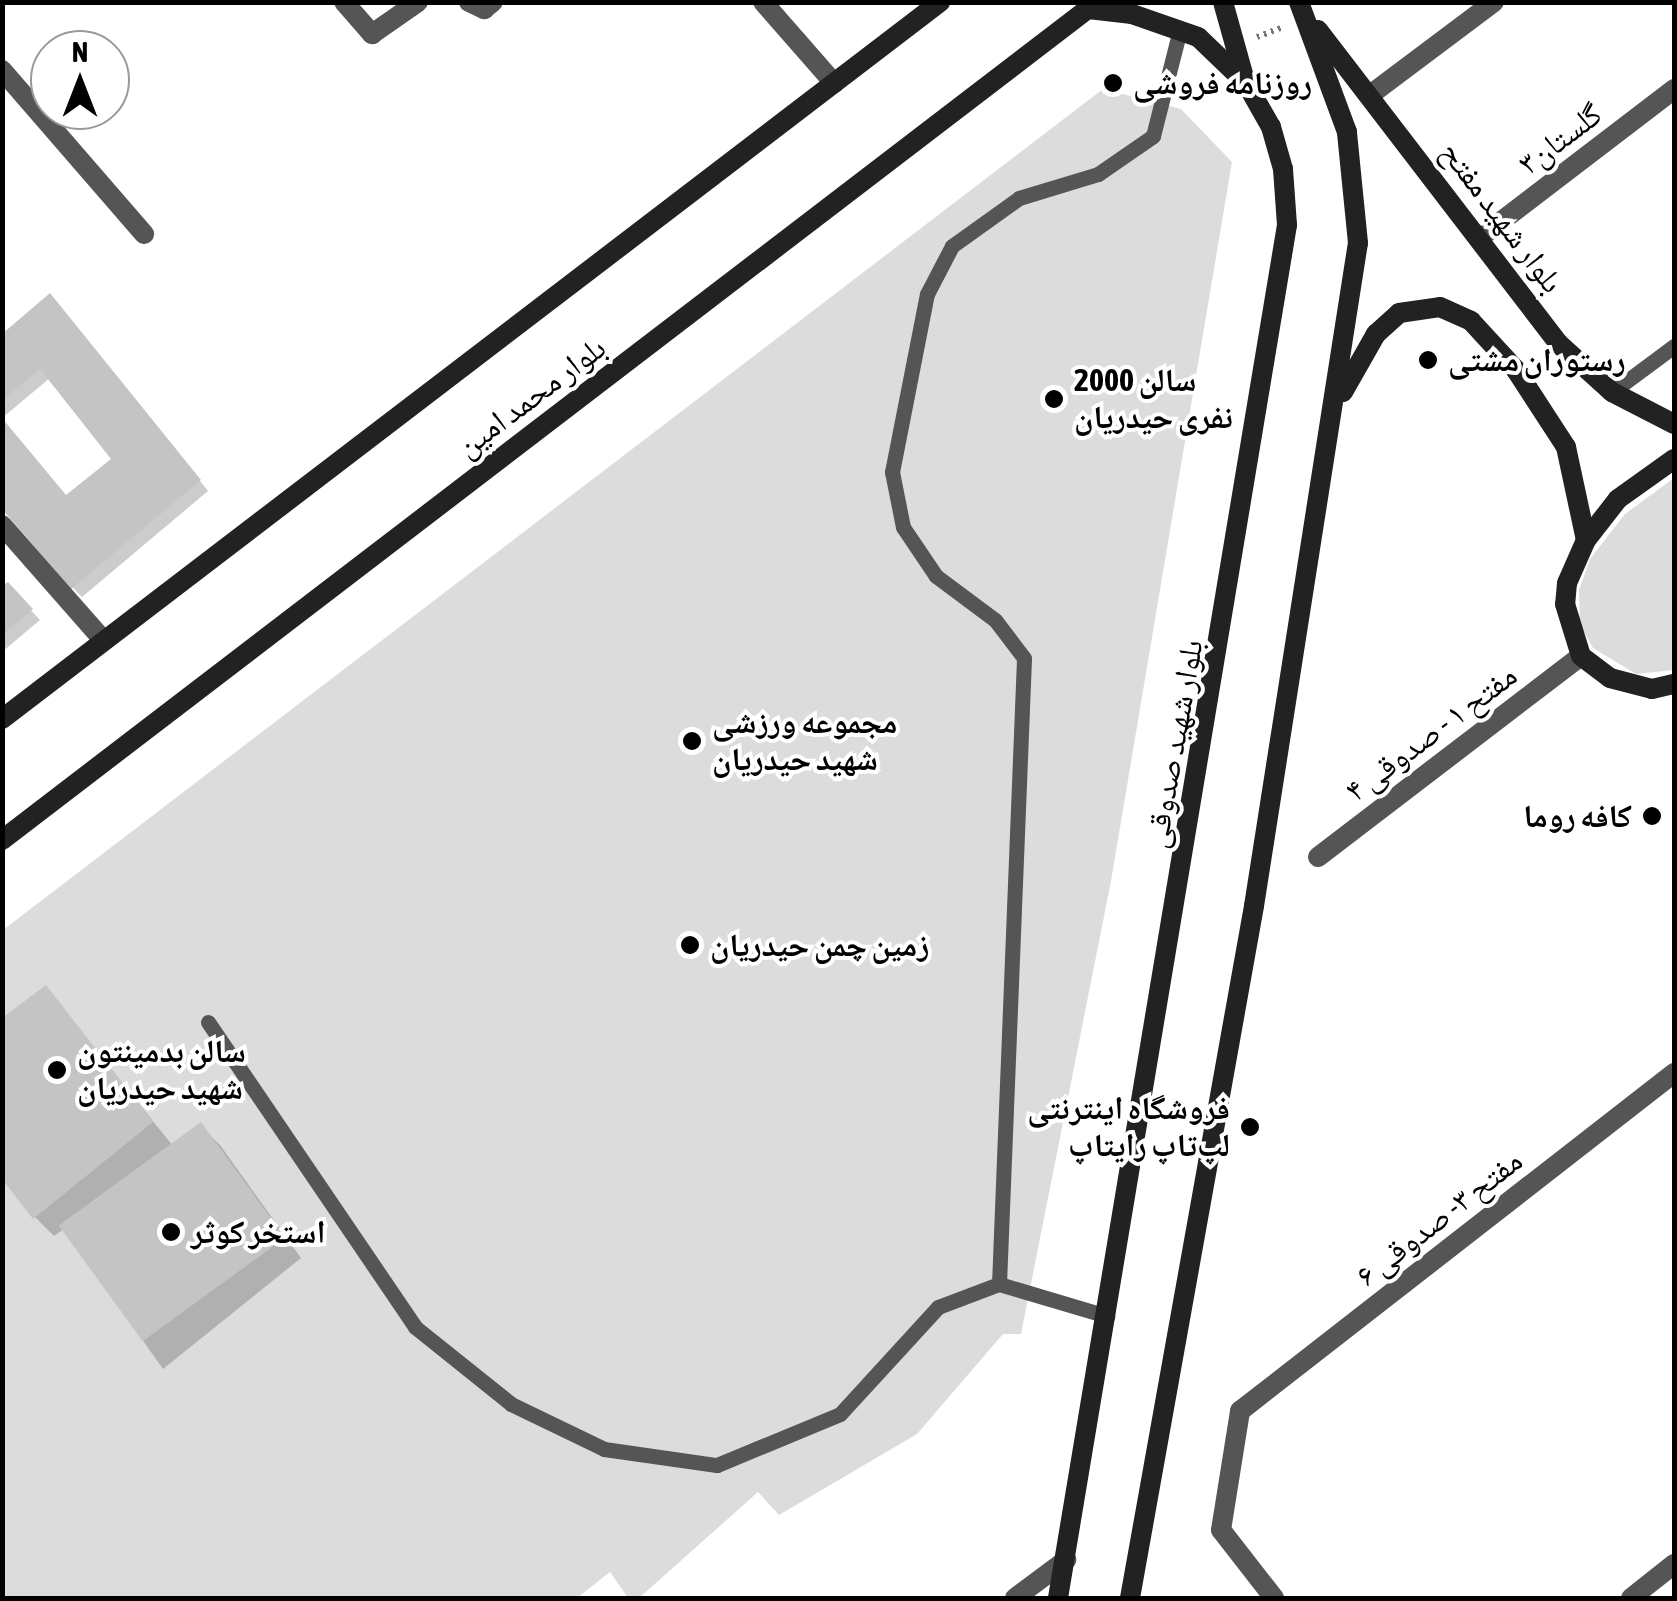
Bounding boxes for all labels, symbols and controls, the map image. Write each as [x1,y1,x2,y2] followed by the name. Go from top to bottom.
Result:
[30,30,130,130] north arrow
[72,36,88,68] text: N
[1133,64,1312,102] place label: روزنامه فروشی
[1102,72,1124,94] marker: روزنامه فروشی
[1510,95,1610,183] street label: گلستان۳
[1432,134,1572,300] street label: بلوار شهید مفتح
[449,328,613,466] street label: بلوار محمد امین
[1448,341,1626,379] place label: رستوران مشتی
[1417,349,1439,371] marker: رستوران مشتی
[1074,362,1233,437] place label: سالن 2000 نفری حیدریان
[1043,388,1065,410] marker: سالن 2000 نفری حیدریان
[1137,637,1211,851] street label: بلوار شهید صدوقی
[1338,656,1524,810] street label: مفتح ۱ - صدوقی ۴
[712,704,897,779] place label: مجموعه ورزشی شهید حیدریان
[681,730,703,752] marker: مجموعه ورزشی شهید حیدریان
[1523,797,1632,835] place label: کافه روما
[1641,805,1663,827] marker: کافه روما
[710,926,929,964] place label: زمین چمن حیدریان
[679,934,701,956] marker: زمین چمن حیدریان
[77,1033,246,1108] place label: سالن بدمینتون شهید حیدریان
[46,1059,68,1081] marker: سالن بدمینتون شهید حیدریان
[1027,1090,1230,1165] place label: فروشگاه اینترنتی لپ‌تاپ رایتاپ
[1239,1116,1261,1138] marker: فروشگاه اینترنتی لپ‌تاپ رایتاپ
[1348,1141,1530,1295] street label: مفتح ۳- صدوقی ۶
[191,1213,325,1251] place label: استخر کوثر
[160,1221,182,1243] marker: استخر کوثر

